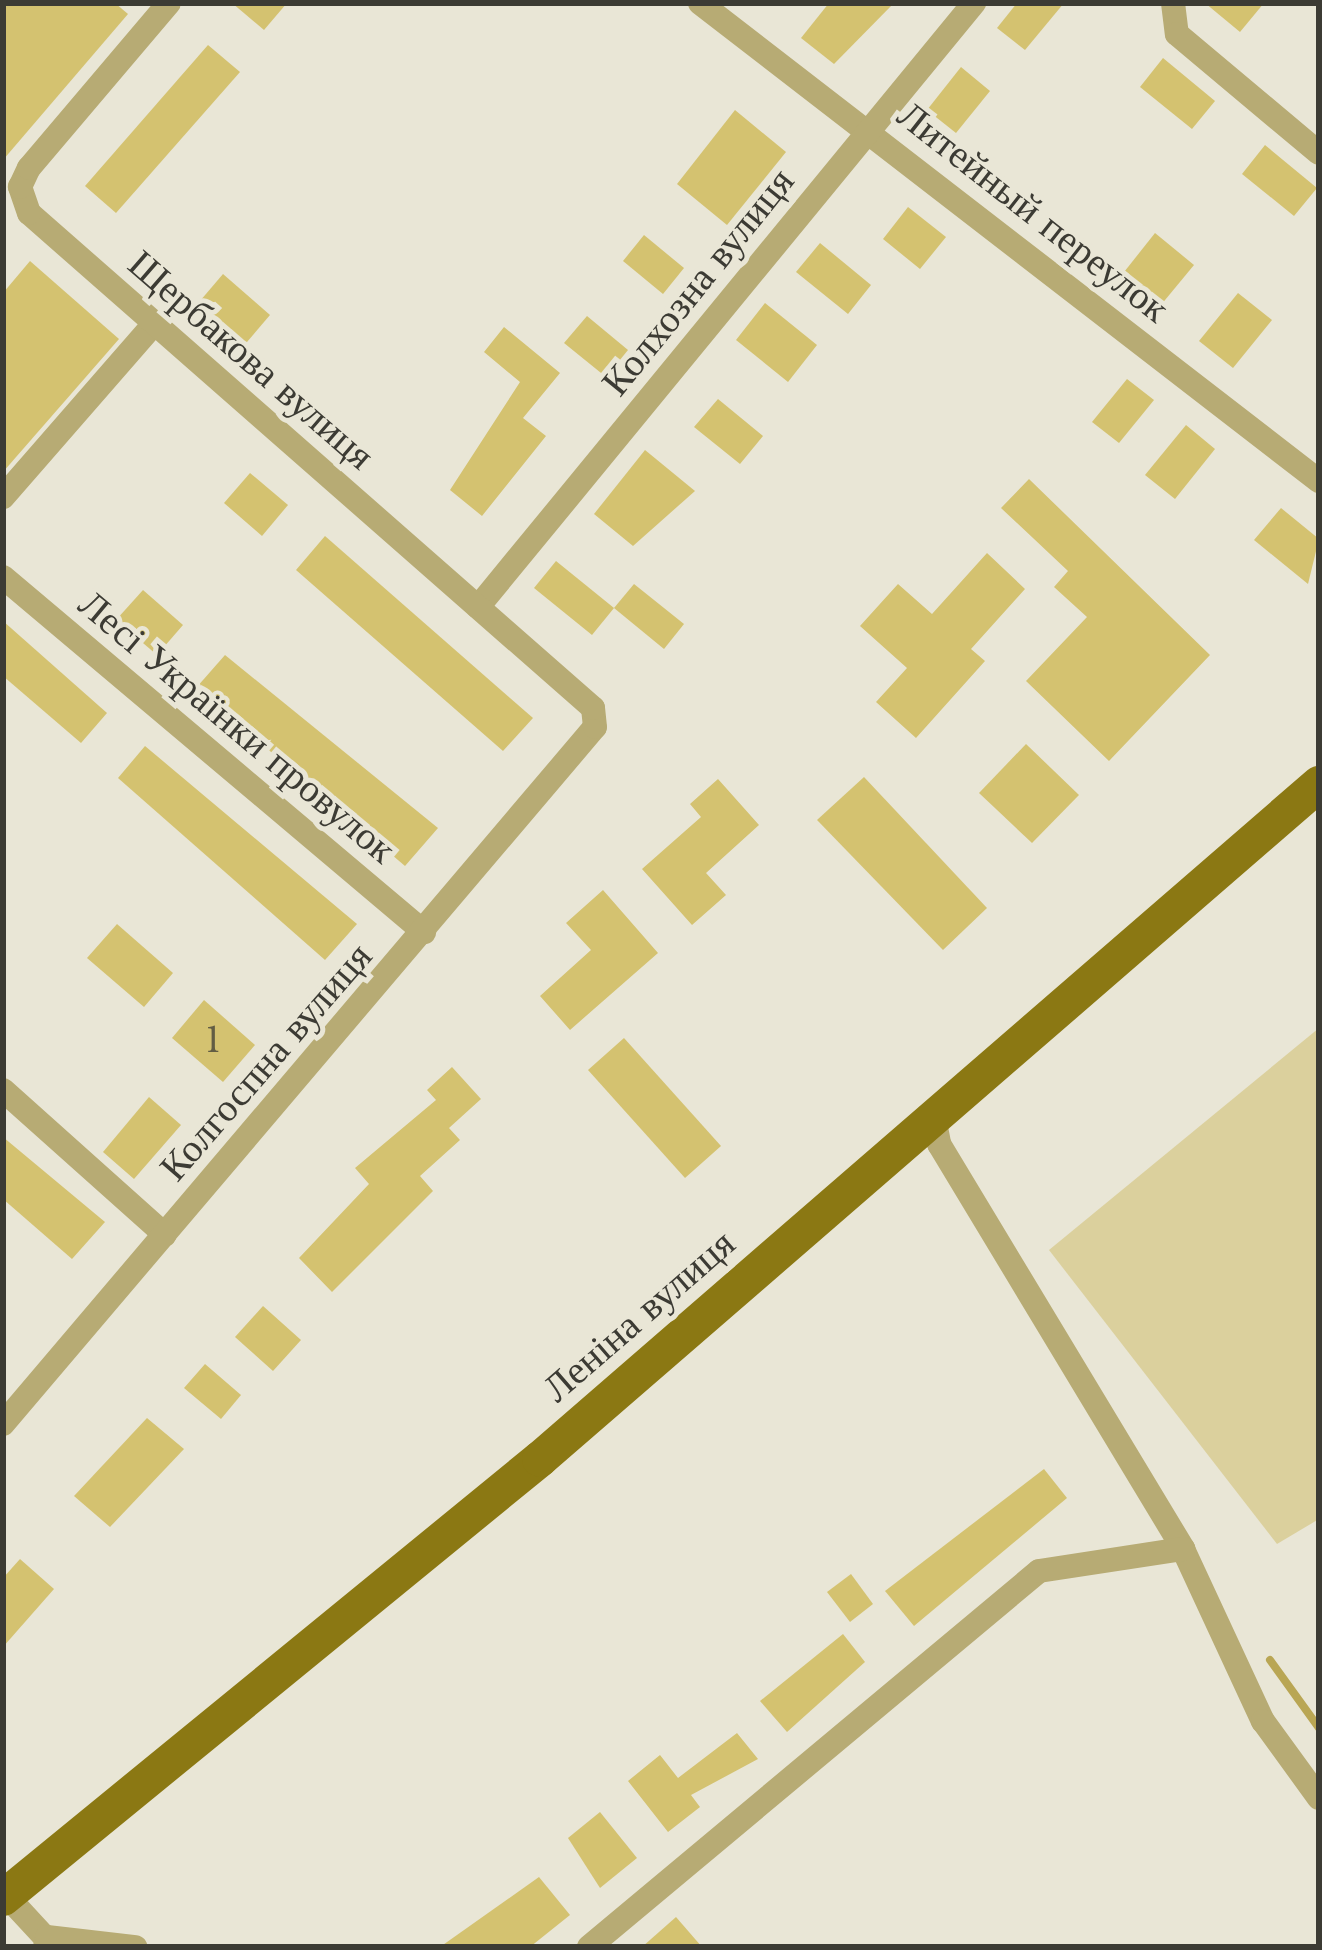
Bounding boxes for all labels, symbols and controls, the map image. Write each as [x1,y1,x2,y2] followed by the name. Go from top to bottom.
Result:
[888,92,1178,332] street label: Литейный переулок
[592,159,804,405] street label: Колхозна вулиця
[119,241,383,479] street label: Щербакова вулиця
[69,581,405,873] street label: Лесі Українки провулок
[150,934,382,1190] street label: Колгоспна вулиця
[206,1021,220,1061] house number: 1
[534,1220,744,1412] street label: Леніна вулиця

